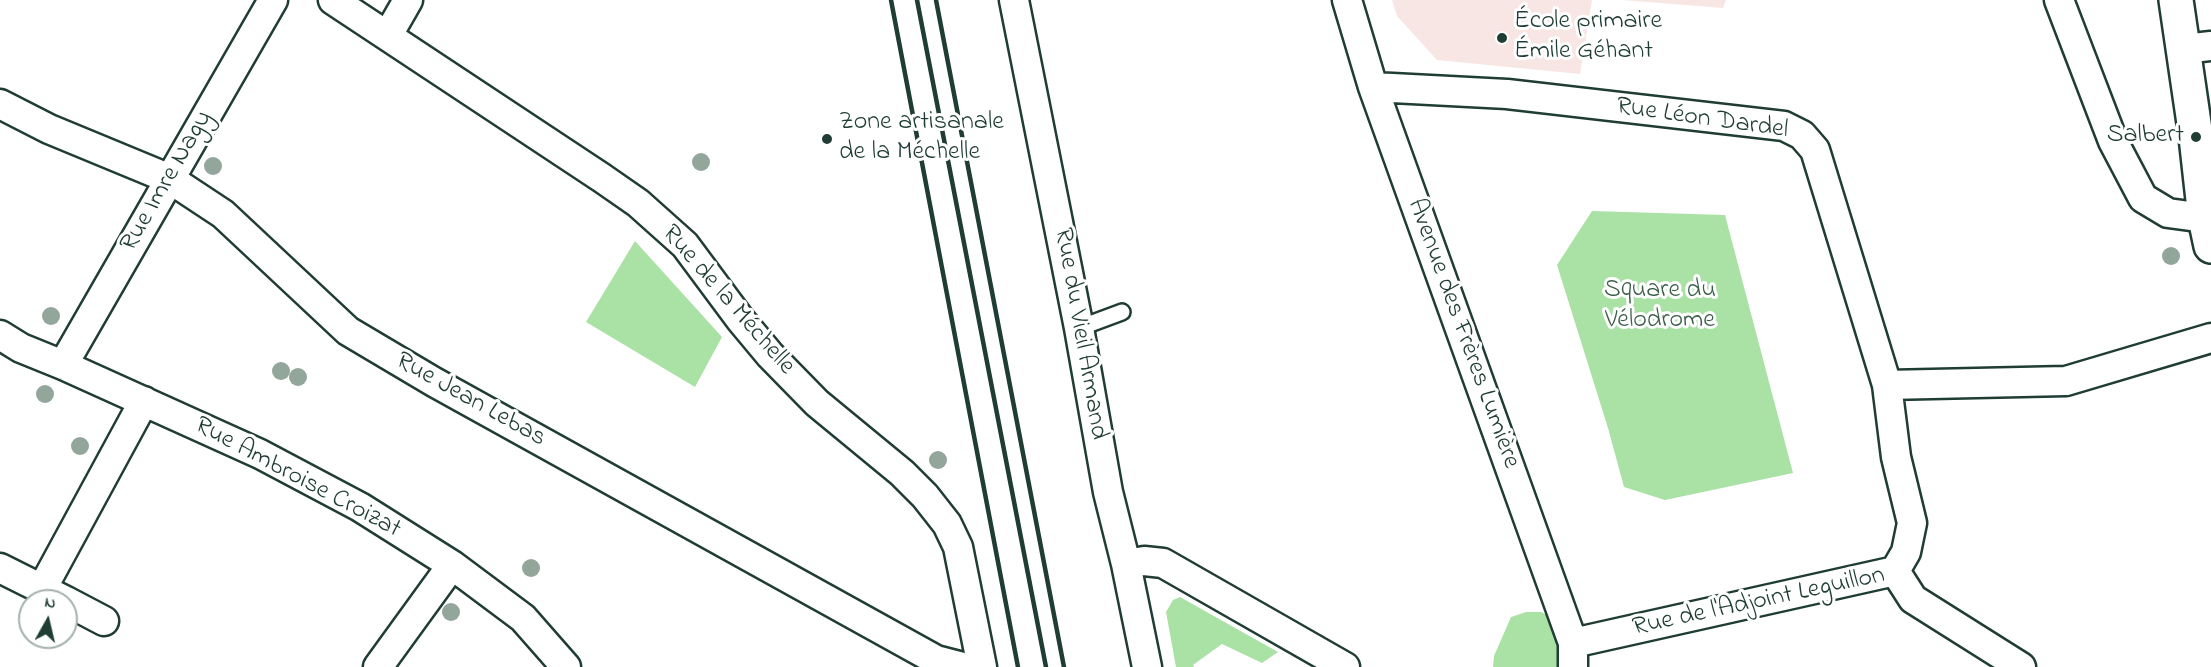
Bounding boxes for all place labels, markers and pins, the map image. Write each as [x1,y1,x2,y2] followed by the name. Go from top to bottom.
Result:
[1514,7,1662,68] place label: École primaire Émile Géhant
[1495,31,1509,45] marker: École primaire Émile Géhant
[839,108,1004,170] place label: Zone artisanale de la Méchelle
[2107,121,2184,153] place label: Salbert
[2189,130,2203,144] marker: Salbert
[820,132,834,146] marker: Zone artisanale de la Méchelle

